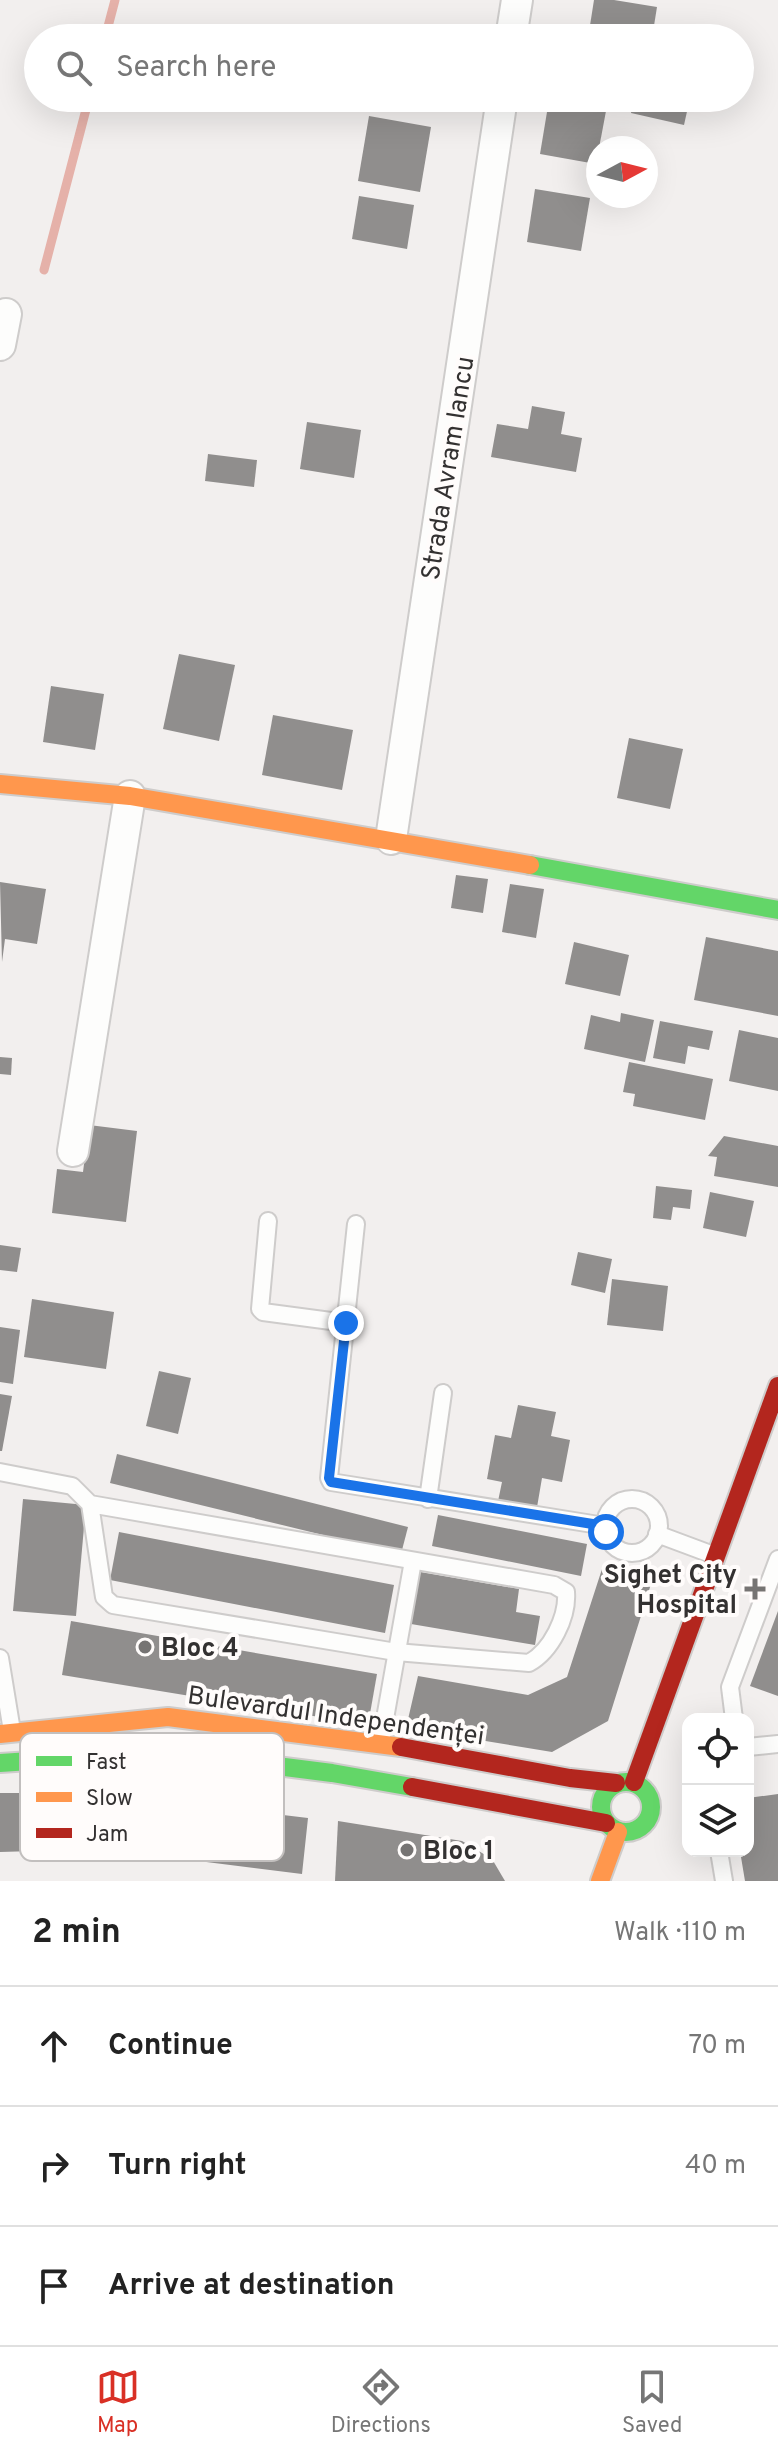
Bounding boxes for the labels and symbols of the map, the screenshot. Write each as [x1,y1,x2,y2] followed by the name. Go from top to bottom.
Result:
[586,136,658,208] north arrow
[416,354,483,582] street label: Strada Avram Iancu
[328,1305,364,1341] route end
[588,1514,624,1550] route start
[604,1560,737,1623] place label: Sighet City Hospital
[744,1578,766,1600] marker: Sighet City Hospital
[161,1633,239,1666] place label: Bloc 4
[136,1638,154,1656] marker: Bloc 4
[185,1680,486,1755] street label: Bulevardul Independenței
[20,1733,284,1861] legend
[86,1750,127,1777] text: Fast
[86,1786,133,1813] text: Slow
[86,1822,129,1849] text: Jam
[423,1836,494,1869] place label: Bloc 1
[398,1841,416,1859] marker: Bloc 1

